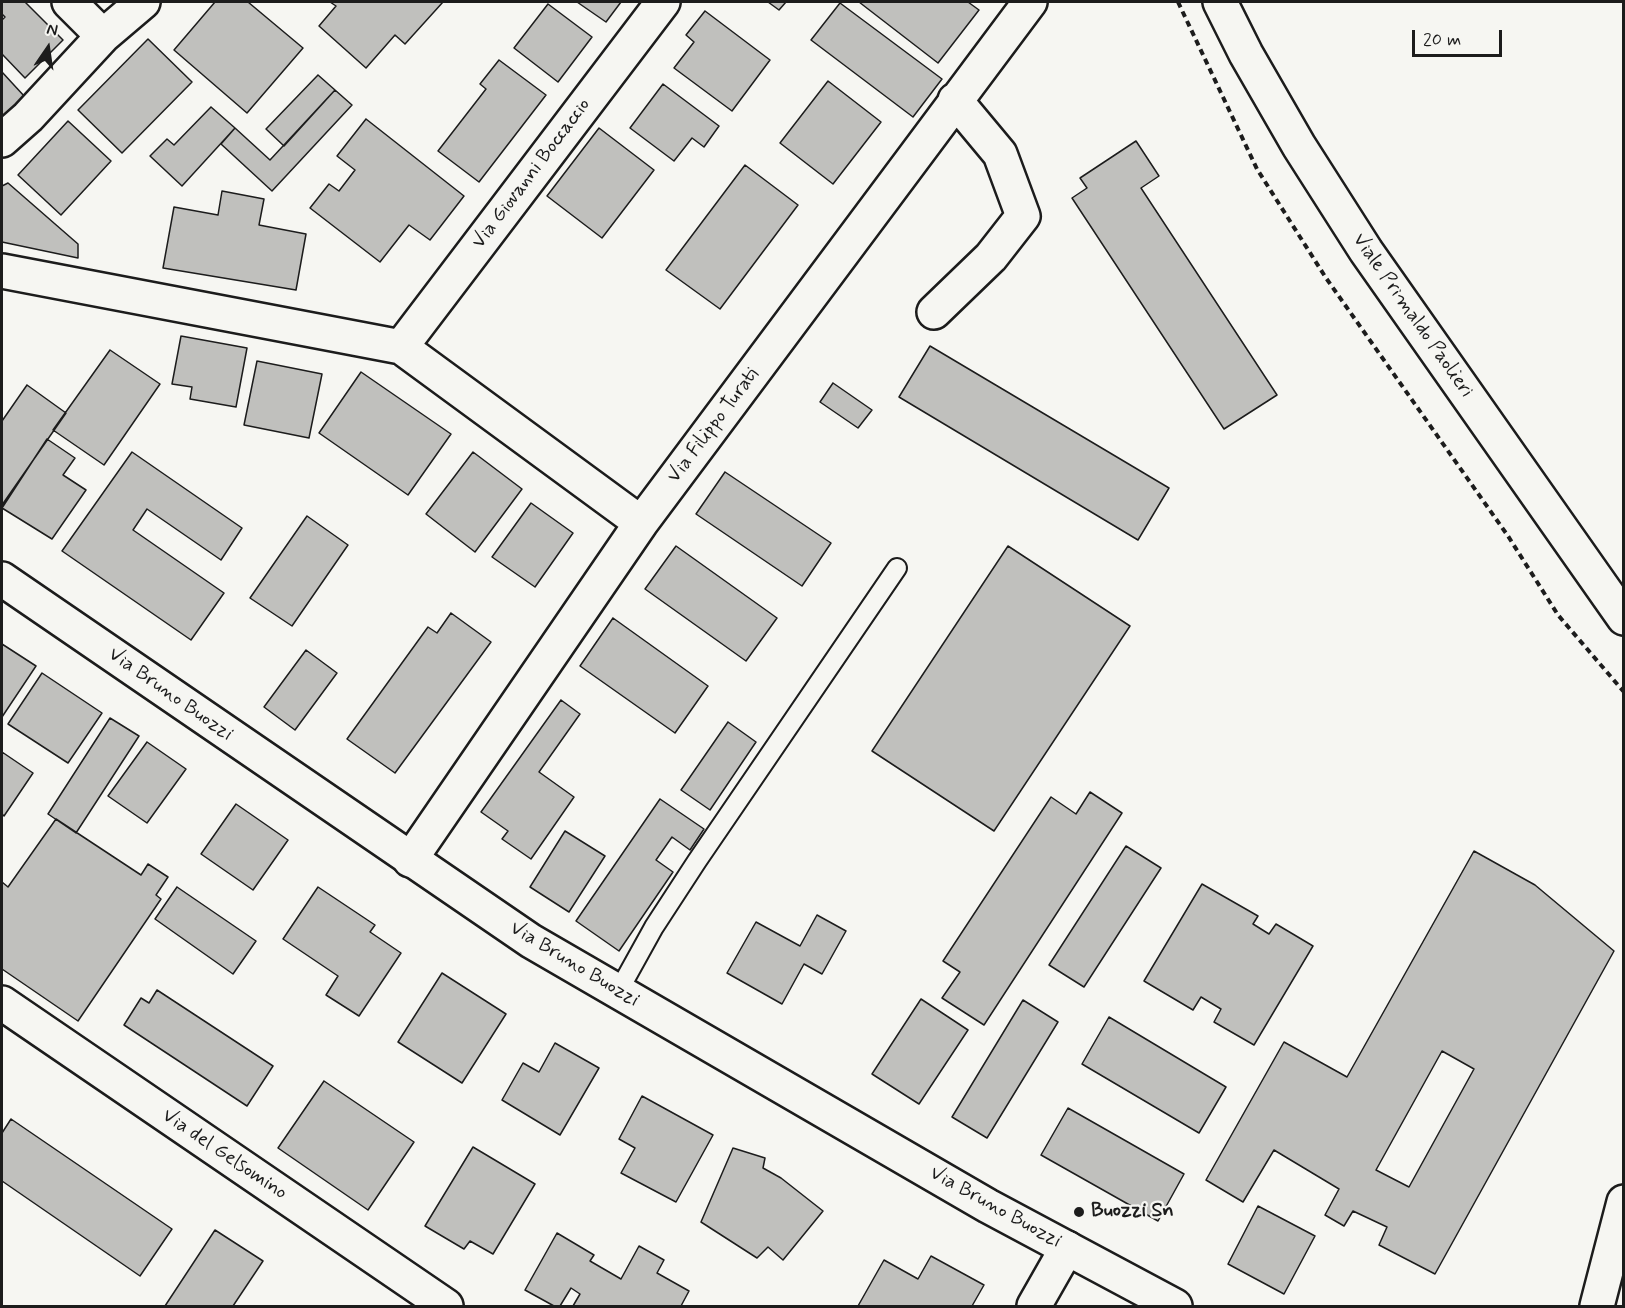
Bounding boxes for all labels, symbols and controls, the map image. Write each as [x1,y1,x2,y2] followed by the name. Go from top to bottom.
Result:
[18,18,78,78] north arrow
[1415,18,1505,56] scale bar
[45,19,60,41] text: N
[1423,28,1461,52] text: 20 m
[468,94,596,254] street label: Via Giovanni Boccaccio
[1346,229,1478,403] street label: Viale Primaldo Paolieri
[663,364,765,488] street label: Via Filippo Turati
[103,643,237,747] street label: Via Bruno Buozzi
[505,917,643,1013] street label: Via Bruno Buozzi
[157,1104,291,1206] street label: Via del Gelsomino
[925,1162,1065,1254] street label: Via Bruno Buozzi
[1091,1200,1174,1224] place label: Buozzi Sn
[1072,1205,1086,1219] marker: Buozzi Sn

